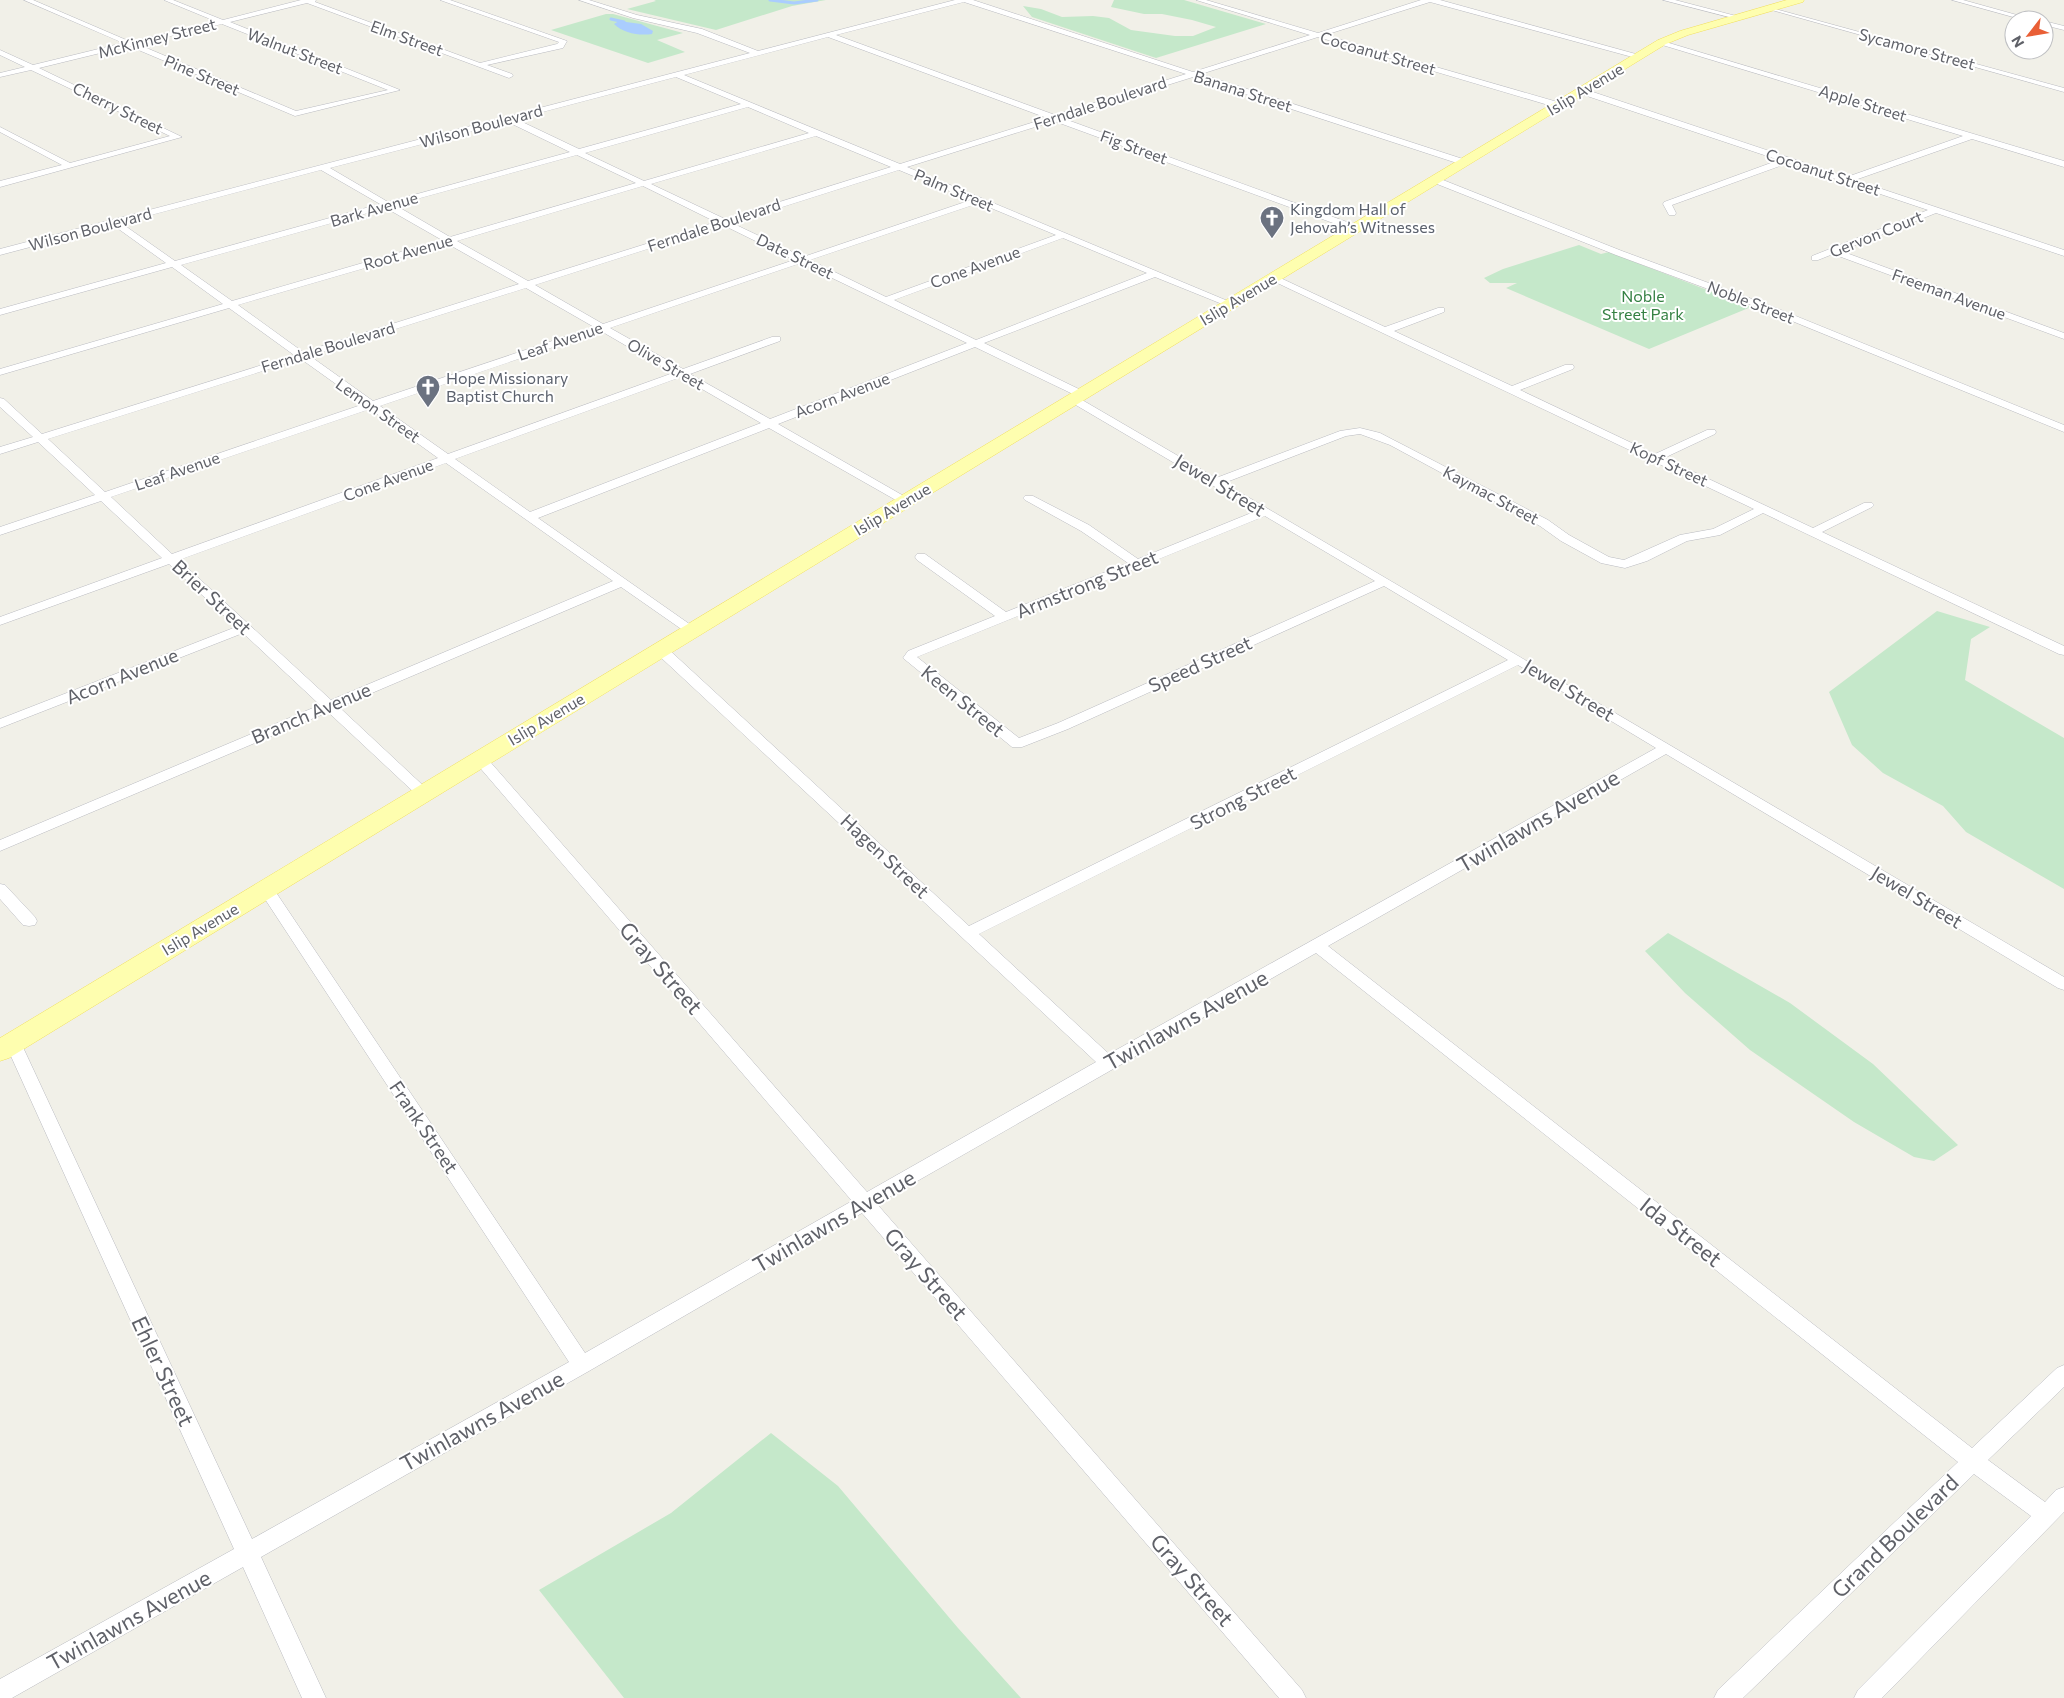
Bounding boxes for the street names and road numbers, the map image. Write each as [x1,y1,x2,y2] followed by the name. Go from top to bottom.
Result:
[96,14,218,61] street label: McKinney Street
[368,16,446,60] street label: Elm Street
[245,24,346,78] street label: Walnut Street
[1857,24,1978,73] street label: Sycamore Street
[1318,27,1439,78] street label: Cocoanut Street
[162,50,243,99] street label: Pine Street
[1543,58,1626,119] street label: Islip Avenue
[1192,66,1295,115] street label: Banana Street
[1031,72,1169,133] street label: Ferndale Boulevard
[70,78,167,138] street label: Cherry Street
[1817,80,1910,125] street label: Apple Street
[417,100,544,151] street label: Wilson Boulevard
[1098,126,1171,168] street label: Fig Street
[1763,144,1883,199] street label: Cocoanut Street
[911,164,997,215] street label: Palm Street
[328,187,420,230] street label: Bark Avenue
[645,194,783,255] street label: Ferndale Boulevard
[26,203,153,254] street label: Wilson Boulevard
[1827,206,1926,261] street label: Gervon Court
[754,229,837,283] street label: Date Street
[361,230,455,273] street label: Root Avenue
[927,241,1022,292] street label: Cone Avenue
[1890,264,2009,323] street label: Freeman Avenue
[1196,268,1279,329] street label: Islip Avenue
[1705,276,1798,327] street label: Noble Street
[259,317,397,376] street label: Ferndale Boulevard
[515,317,605,364] street label: Leaf Avenue
[624,334,709,393] street label: Olive Street
[792,368,892,421] street label: Acorn Avenue
[332,374,424,446] street label: Lemon Street
[1627,437,1712,490] street label: Kopf Street
[132,447,222,494] street label: Leaf Avenue
[1170,448,1270,521] street label: Jewel Street
[340,454,435,505] street label: Cone Avenue
[1440,461,1543,528] street label: Kaymac Street
[850,478,933,539] street label: Islip Avenue
[1013,545,1161,622] street label: Armstrong Street
[168,554,257,639] street label: Brier Street
[1145,630,1255,697] street label: Speed Street
[62,643,181,708] street label: Acorn Avenue
[1519,653,1619,726] street label: Jewel Street
[917,660,1010,741] street label: Keen Street
[248,677,374,748] street label: Branch Avenue
[504,688,587,749] street label: Islip Avenue
[1186,761,1300,834] street label: Strong Street
[1452,763,1624,878] street label: Twinlawns Avenue
[836,809,934,903] street label: Hagen Street
[1867,860,1967,933] street label: Jewel Street
[158,898,241,959] street label: Islip Avenue
[614,916,709,1019] street label: Gray Street
[1099,963,1272,1076] street label: Twinlawns Avenue
[385,1076,464,1177] street label: Frank Street
[748,1163,920,1278] street label: Twinlawns Avenue
[1635,1191,1728,1272] street label: Ida Street
[879,1222,974,1325] street label: Gray Street
[126,1312,201,1430] street label: Ehler Street
[395,1364,568,1477] street label: Twinlawns Avenue
[1826,1468,1964,1603] street label: Grand Boulevard
[1145,1528,1240,1631] street label: Gray Street
[42,1563,215,1676] street label: Twinlawns Avenue

